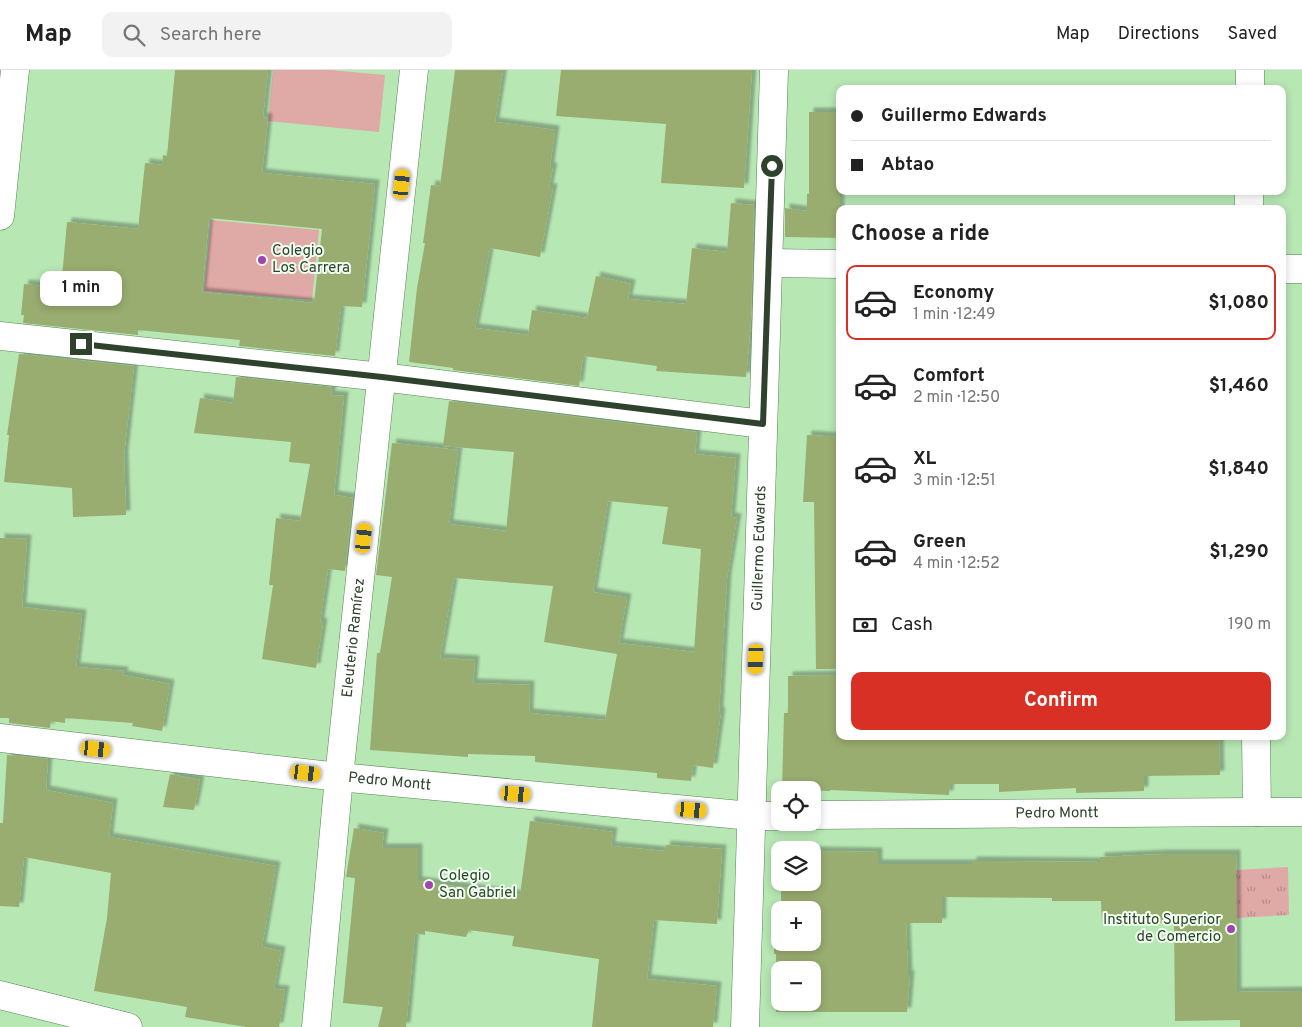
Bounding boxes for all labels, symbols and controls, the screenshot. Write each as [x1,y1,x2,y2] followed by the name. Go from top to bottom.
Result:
[102,12,452,57] search box
[25,20,72,50] text: Map
[120,21,148,49] icon: search
[160,23,261,47] text: Search here
[1056,23,1090,46] text: Map
[1118,23,1200,46] text: Directions
[1228,23,1277,46] text: Saved
[881,104,1047,128] text: Guillermo Edwards
[881,153,934,177] text: Abtao
[761,155,783,177] route start
[392,168,411,200] car
[851,221,989,248] text: Choose a ride
[272,242,350,278] place label: Colegio Los Carrera
[256,254,268,266] marker: Colegio Los Carrera
[40,272,122,306] callout: 1 min
[62,278,100,298] text: 1 min
[853,280,898,325] icon: car
[913,281,994,305] text: Economy
[1208,291,1269,315] text: $1,080
[913,305,995,325] text: 1 min · 12:49
[70,333,92,355] route end
[853,363,898,408] icon: car
[913,364,985,388] text: Comfort
[1209,374,1269,398] text: $1,460
[913,388,1000,408] text: 2 min · 12:50
[853,446,898,491] icon: car
[913,447,936,471] text: XL
[1208,457,1269,481] text: $1,840
[913,471,996,491] text: 3 min · 12:51
[748,485,771,611] street label: Guillermo Edwards
[354,522,373,554] car
[853,529,898,574] icon: car
[913,530,966,554] text: Green
[1209,540,1269,564] text: $1,290
[913,554,1000,574] text: 4 min · 12:52
[338,577,370,699] street label: Eleuterio Ramírez
[851,611,879,639] icon: cash
[891,613,933,637] text: Cash
[1228,615,1271,635] text: 190 m
[747,644,764,674] car
[851,672,1271,730] button: Confirm
[80,740,111,758] car
[290,764,321,782] car
[347,768,432,795] street label: Pedro Montt
[771,781,821,1011] map controls
[771,781,821,831] button: locate
[500,785,531,803] car
[676,801,707,819] car
[1015,804,1099,823] street label: Pedro Montt
[771,841,821,891] button: layers
[439,867,516,903] place label: Colegio San Gabriel
[423,879,435,891] marker: Colegio San Gabriel
[771,901,821,951] button: +
[1103,911,1221,947] place label: Instituto Superior de Comercio
[1225,923,1237,935] marker: Instituto Superior de Comercio
[771,961,821,1011] button: −

